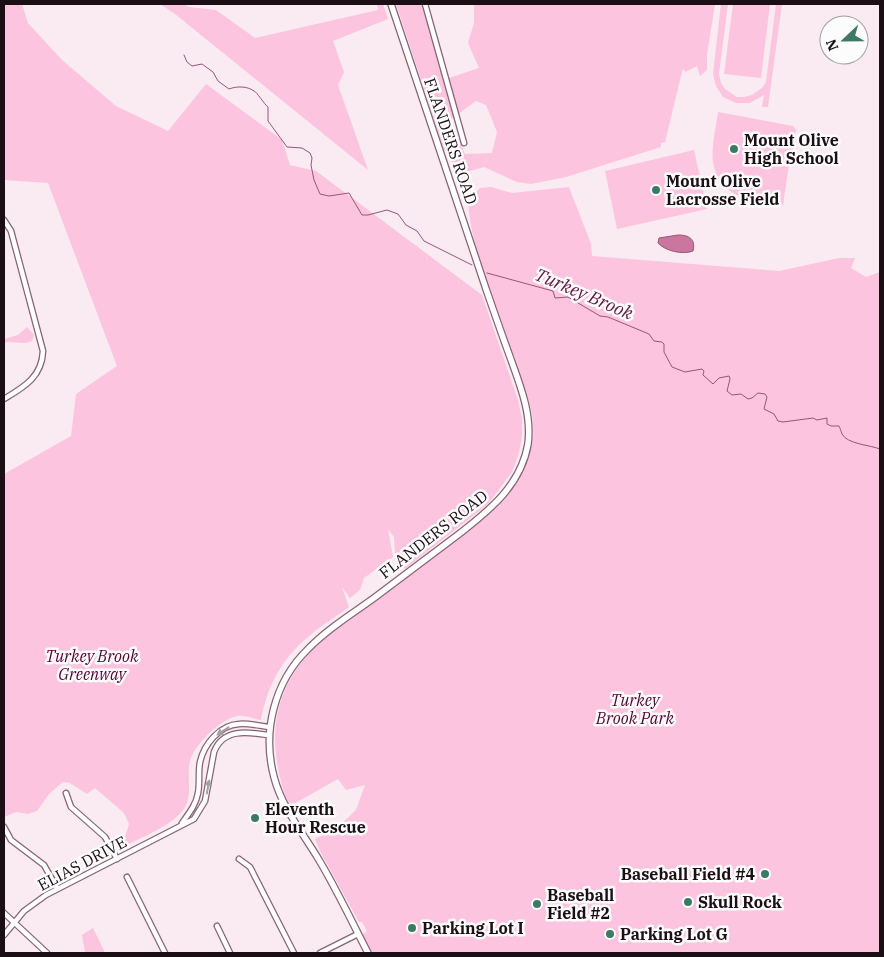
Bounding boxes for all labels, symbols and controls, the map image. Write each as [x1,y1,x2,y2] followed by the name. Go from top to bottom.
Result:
[819,15,869,65] north arrow
[822,36,842,53] text: N
[420,75,482,207] street label: FLANDERS ROAD
[744,130,839,168] place label: Mount Olive High School
[728,143,740,155] marker: Mount Olive High School
[666,171,779,209] place label: Mount Olive Lacrosse Field
[650,184,662,196] marker: Mount Olive Lacrosse Field
[532,263,637,325] water label: Turkey Brook
[375,485,491,583] street label: FLANDERS ROAD
[46,646,139,684] park label: Turkey Brook Greenway
[595,690,674,728] park label: Turkey Brook Park
[216,726,230,735] one-way arrow
[204,779,212,795] one-way arrow
[265,799,366,837] place label: Eleventh Hour Rescue
[249,812,261,824] marker: Eleventh Hour Rescue
[34,831,130,895] street label: ELIAS DRIVE
[621,864,755,884] place label: Baseball Field #4
[759,868,771,880] marker: Baseball Field #4
[547,885,614,923] place label: Baseball Field #2
[698,892,782,912] place label: Skull Rock
[682,896,694,908] marker: Skull Rock
[531,898,543,910] marker: Baseball Field #2
[422,918,524,938] place label: Parking Lot I
[406,922,418,934] marker: Parking Lot I
[620,924,728,944] place label: Parking Lot G
[604,928,616,940] marker: Parking Lot G

